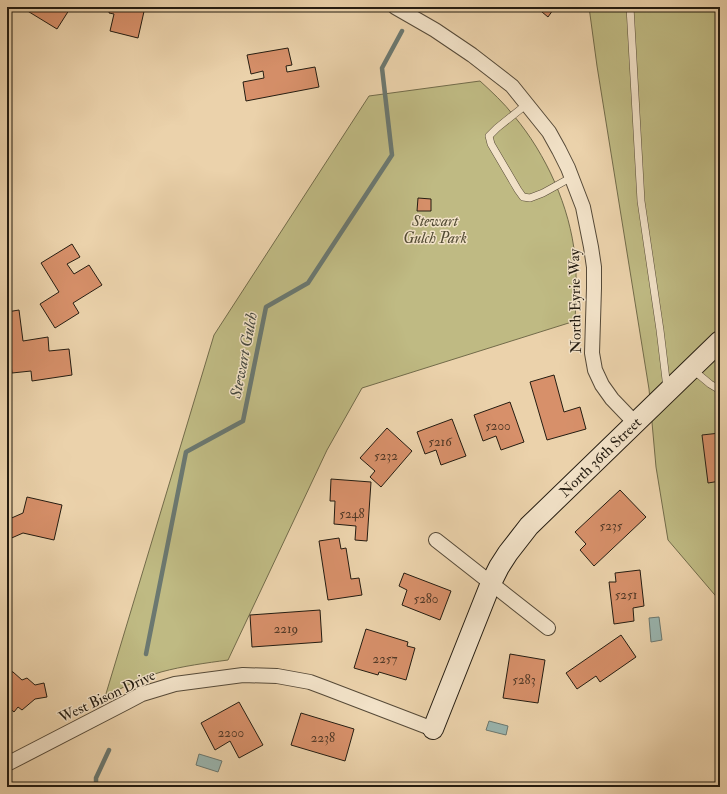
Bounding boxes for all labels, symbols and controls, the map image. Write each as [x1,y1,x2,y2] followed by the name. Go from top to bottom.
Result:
[403,212,467,248] park label: Stewart Gulch Park
[565,248,586,353] street label: North Eyrie Way
[226,310,262,401] water label: Stewart Gulch
[555,413,646,502] street label: North 36th Street
[485,418,511,434] house number: 5200
[428,434,453,450] house number: 5216
[374,448,398,464] house number: 5232
[339,506,365,522] house number: 5248
[600,518,623,534] house number: 5235
[615,587,638,603] house number: 5251
[413,591,439,607] house number: 5280
[274,621,298,637] house number: 2219
[373,651,397,667] house number: 2257
[55,666,159,728] street label: West Bison Drive
[512,672,536,688] house number: 5283
[218,725,244,741] house number: 2200
[311,730,335,746] house number: 2238

